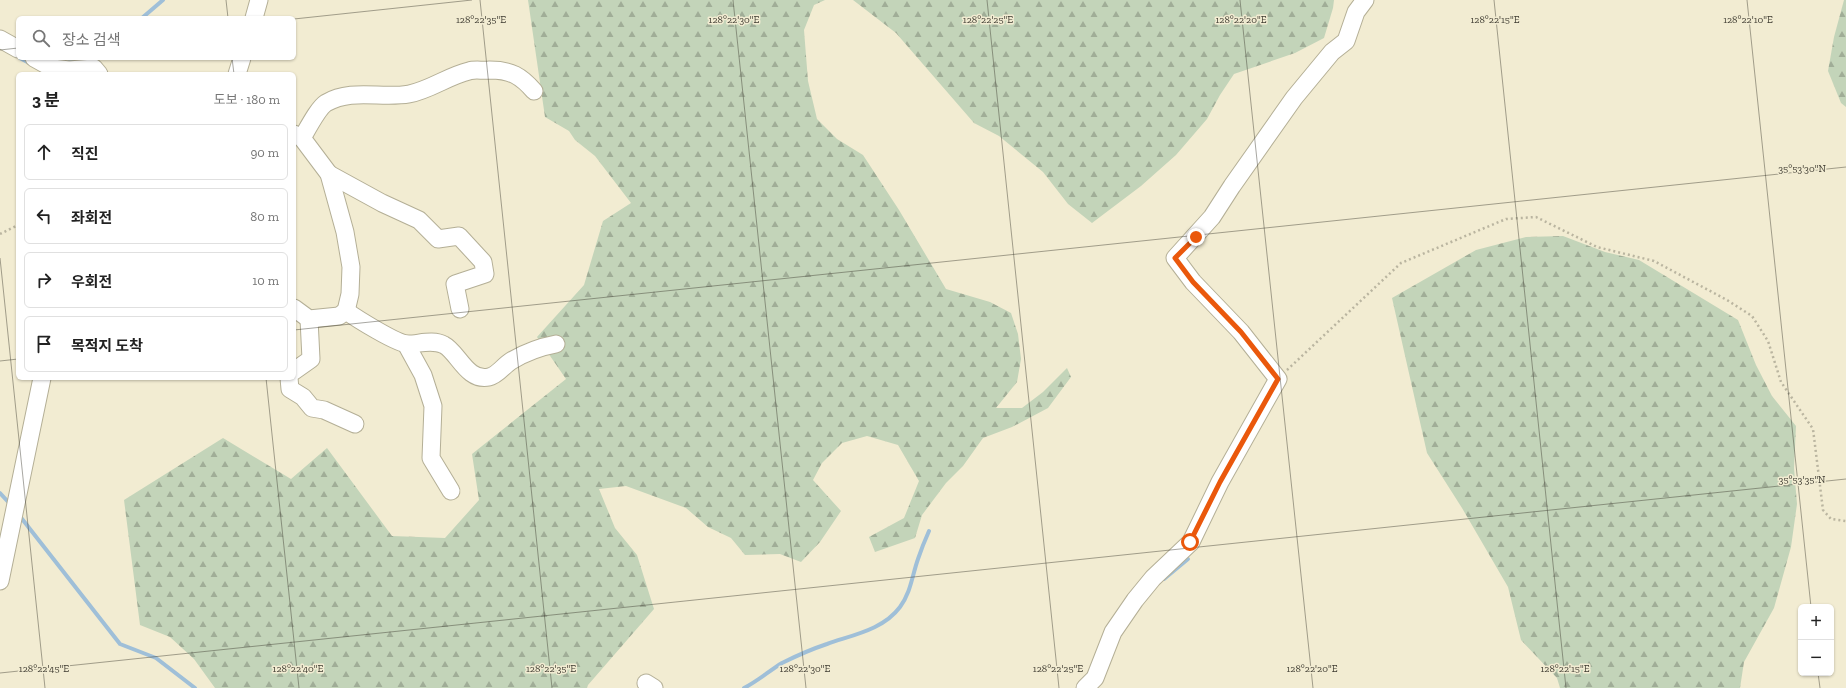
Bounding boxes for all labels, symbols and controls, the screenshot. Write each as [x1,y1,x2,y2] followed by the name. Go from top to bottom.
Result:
[456,14,506,26] text: 128°22'35"E
[709,14,760,26] text: 128°22'30"E
[963,14,1013,26] text: 128°22'25"E
[1215,14,1267,26] text: 128°22'20"E
[1470,14,1520,26] text: 128°22'15"E
[1723,14,1773,26] text: 128°22'10"E
[16,16,296,60] search box
[30,27,52,49] icon: search
[62,31,121,49] text: 장소 검색
[32,90,60,110] text: 3 분
[214,92,280,107] text: 도보 · 180 m
[33,141,55,163] icon: ahead
[71,145,99,163] text: 직진
[250,145,279,160] text: 90 m
[1778,163,1826,175] text: 35°53'30"N
[33,205,55,227] icon: left
[71,209,112,227] text: 좌회전
[250,209,279,224] text: 80 m
[1187,228,1205,246] route end
[33,269,55,291] icon: right
[71,273,112,291] text: 우회전
[252,273,279,288] text: 10 m
[33,333,55,355] icon: arrive
[71,337,143,355] text: 목적지 도착
[1779,474,1826,486] text: 35°53'35"N
[1181,533,1199,551] route start
[1798,604,1834,676] map controls
[1798,604,1834,640] button: +
[1798,640,1834,676] button: −
[19,663,69,675] text: 128°22'45"E
[273,663,324,675] text: 128°22'40"E
[526,663,576,675] text: 128°22'35"E
[780,663,831,675] text: 128°22'30"E
[1033,663,1083,675] text: 128°22'25"E
[1286,663,1338,675] text: 128°22'20"E
[1540,663,1590,675] text: 128°22'15"E

